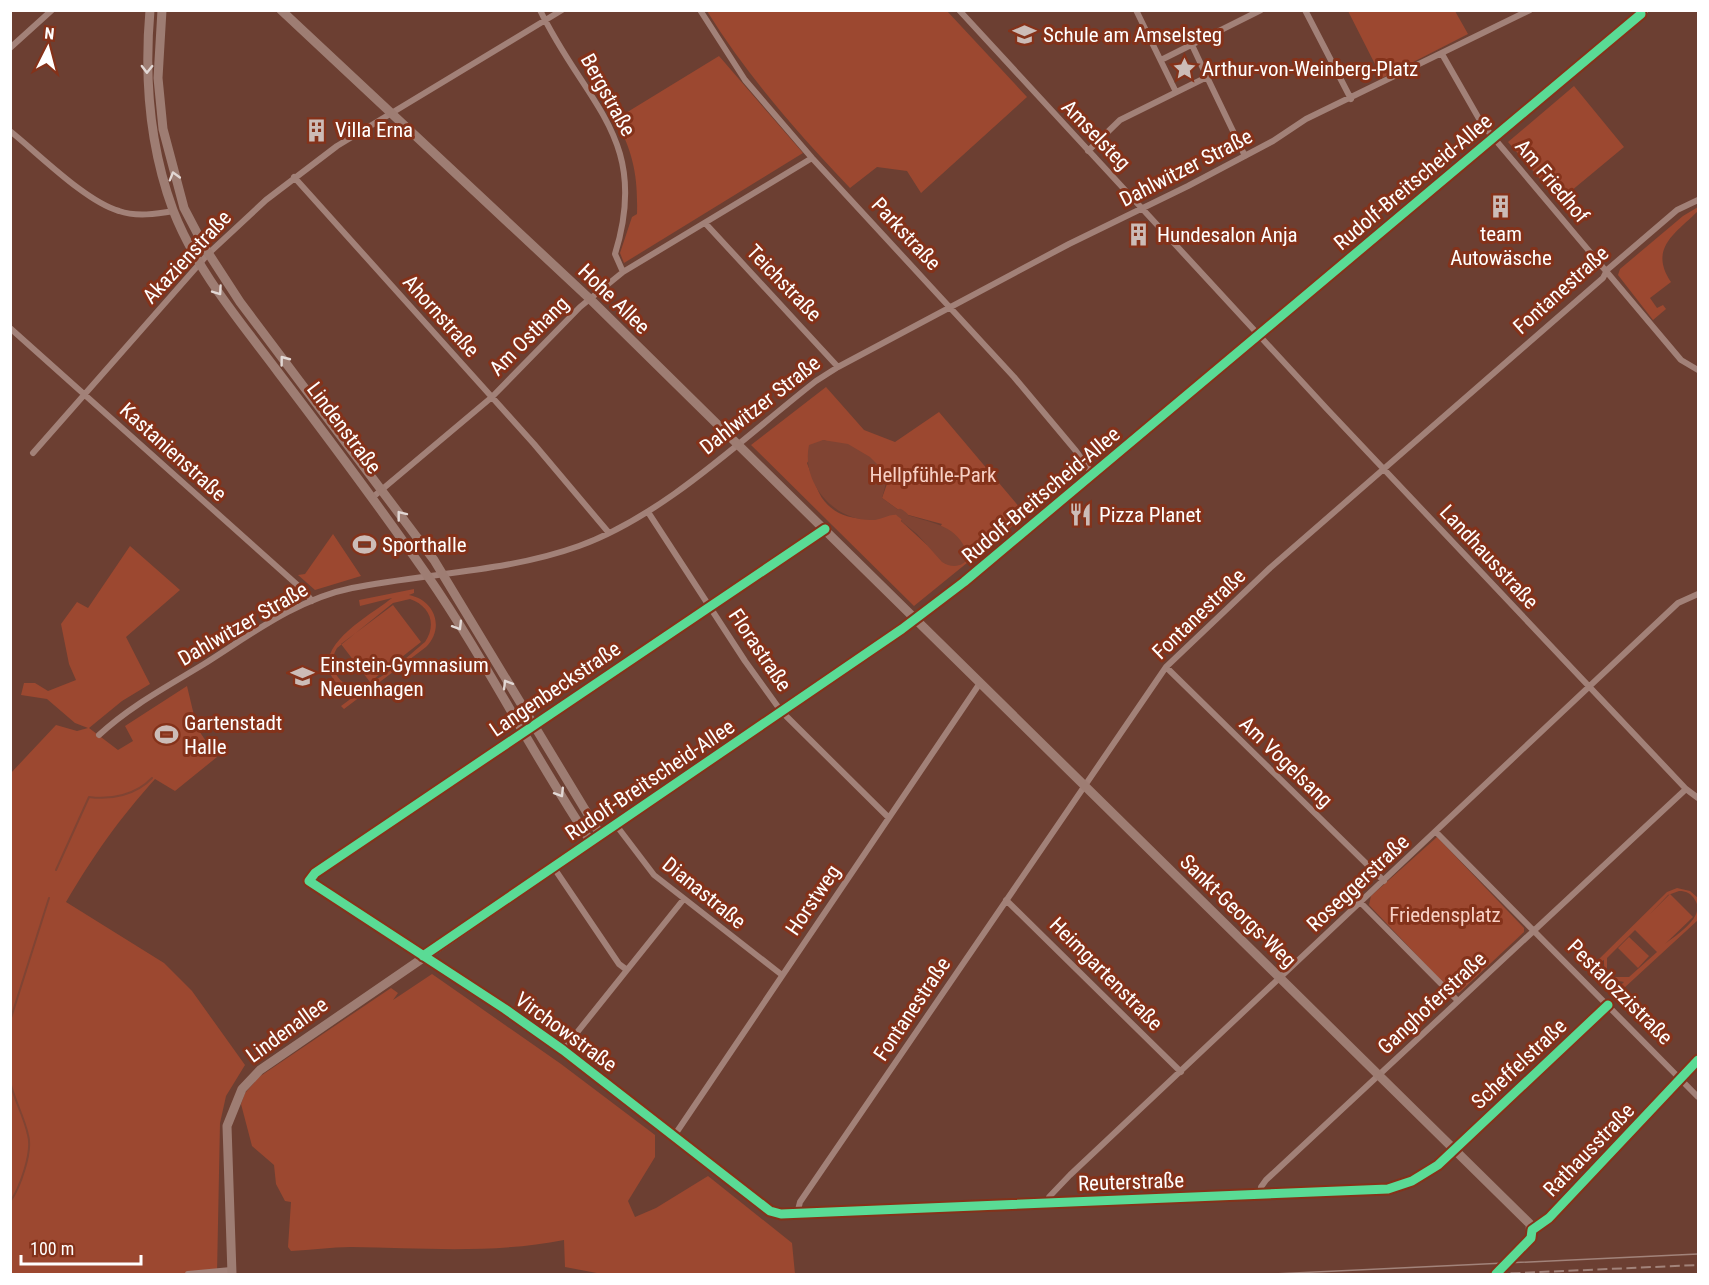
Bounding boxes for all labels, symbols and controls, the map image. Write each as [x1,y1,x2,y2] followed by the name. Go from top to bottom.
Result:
[18,18,78,78] north arrow
[1012,22,1038,48] school or university icon: Schule am Amselsteg
[1043,23,1222,47] place label: Schule am Amselsteg
[44,24,55,44] text: N
[576,50,641,141] street label: Bergstraße
[1171,56,1197,82] place icon: Arthur-von-Weinberg-Platz
[1202,57,1418,81] place label: Arthur-von-Weinberg-Platz
[141,64,154,73] one-way arrow
[1057,95,1135,175] street label: Amselsteg
[1329,109,1497,255] street label: Rudolf-Breitscheid-Allee
[304,117,330,143] building icon: Villa Erna
[335,118,413,142] place label: Villa Erna
[1116,124,1257,212] street label: Dahlwitzer Straße
[1510,134,1594,228] street label: Am Friedhof
[169,171,181,182] one-way arrow
[867,193,946,275] street label: Parkstraße
[1488,193,1514,219] building icon: team Autowäsche
[138,205,236,308] street label: Akazienstraße
[1126,222,1152,248] building icon: Hundesalon Anja
[1450,222,1552,270] place label: team Autowäsche
[1157,223,1298,247] place label: Hundesalon Anja
[742,240,826,326] street label: Teichstraße
[1509,241,1614,339] street label: Fontanestraße
[573,259,655,339] street label: Hohe Allee
[398,270,484,362] street label: Ahornstraße
[211,284,222,295] one-way arrow
[484,291,574,381] street label: Am Osthang
[695,351,825,459] street label: Dahlwitzer Straße
[280,356,291,367] one-way arrow
[302,378,386,478] street label: Lindenstraße
[115,398,231,506] street label: Kastanienstraße
[957,422,1125,568] street label: Rudolf-Breitscheid-Allee
[869,463,997,487] park label: Hellpfühle-Park
[1435,500,1543,614] street label: Landhausstraße
[1068,502,1094,528] restaurant icon: Pizza Planet
[1099,503,1202,527] place label: Pizza Planet
[397,511,408,522] one-way arrow
[351,532,377,558] sports icon: Sporthalle
[382,533,467,557] place label: Sporthalle
[1148,564,1250,664] street label: Fontanestraße
[174,577,312,671] street label: Dahlwitzer Straße
[724,604,796,696] street label: Florastraße
[451,620,463,630] one-way arrow
[485,636,625,742] street label: Langenbeckstraße
[320,653,489,701] place label: Einstein-Gymnasium Neuenhagen
[289,664,315,690] school or university icon: Einstein-Gymnasium Neuenhagen
[503,680,515,690] one-way arrow
[184,711,282,759] place label: Gartenstadt Halle
[1235,712,1337,812] street label: Am Vogelsang
[561,714,739,845] street label: Rudolf-Breitscheid-Allee
[153,722,179,748] sports icon: Gartenstadt Halle
[552,787,564,797] one-way arrow
[1302,830,1414,936] street label: Roseggerstraße
[1175,850,1301,972] street label: Sankt-Georgs-Weg
[658,852,750,934] street label: Dianastraße
[781,860,845,940] street label: Horstweg
[1389,903,1501,927] park label: Friedensplatz
[1045,913,1168,1036] street label: Heimgartenstraße
[1563,935,1677,1049] street label: Pestalozzistraße
[1373,947,1491,1059] street label: Ganghoferstraße
[869,953,955,1065] street label: Fontanestraße
[511,987,622,1077] street label: Virchowstraße
[242,992,333,1068] street label: Lindenallee
[1467,1014,1572,1114] street label: Scheffelstraße
[1539,1098,1639,1201] street label: Rathausstraße
[1077,1168,1185,1196] street label: Reuterstraße
[21,1228,141,1266] scale bar
[30,1238,74,1259] text: 100 m

